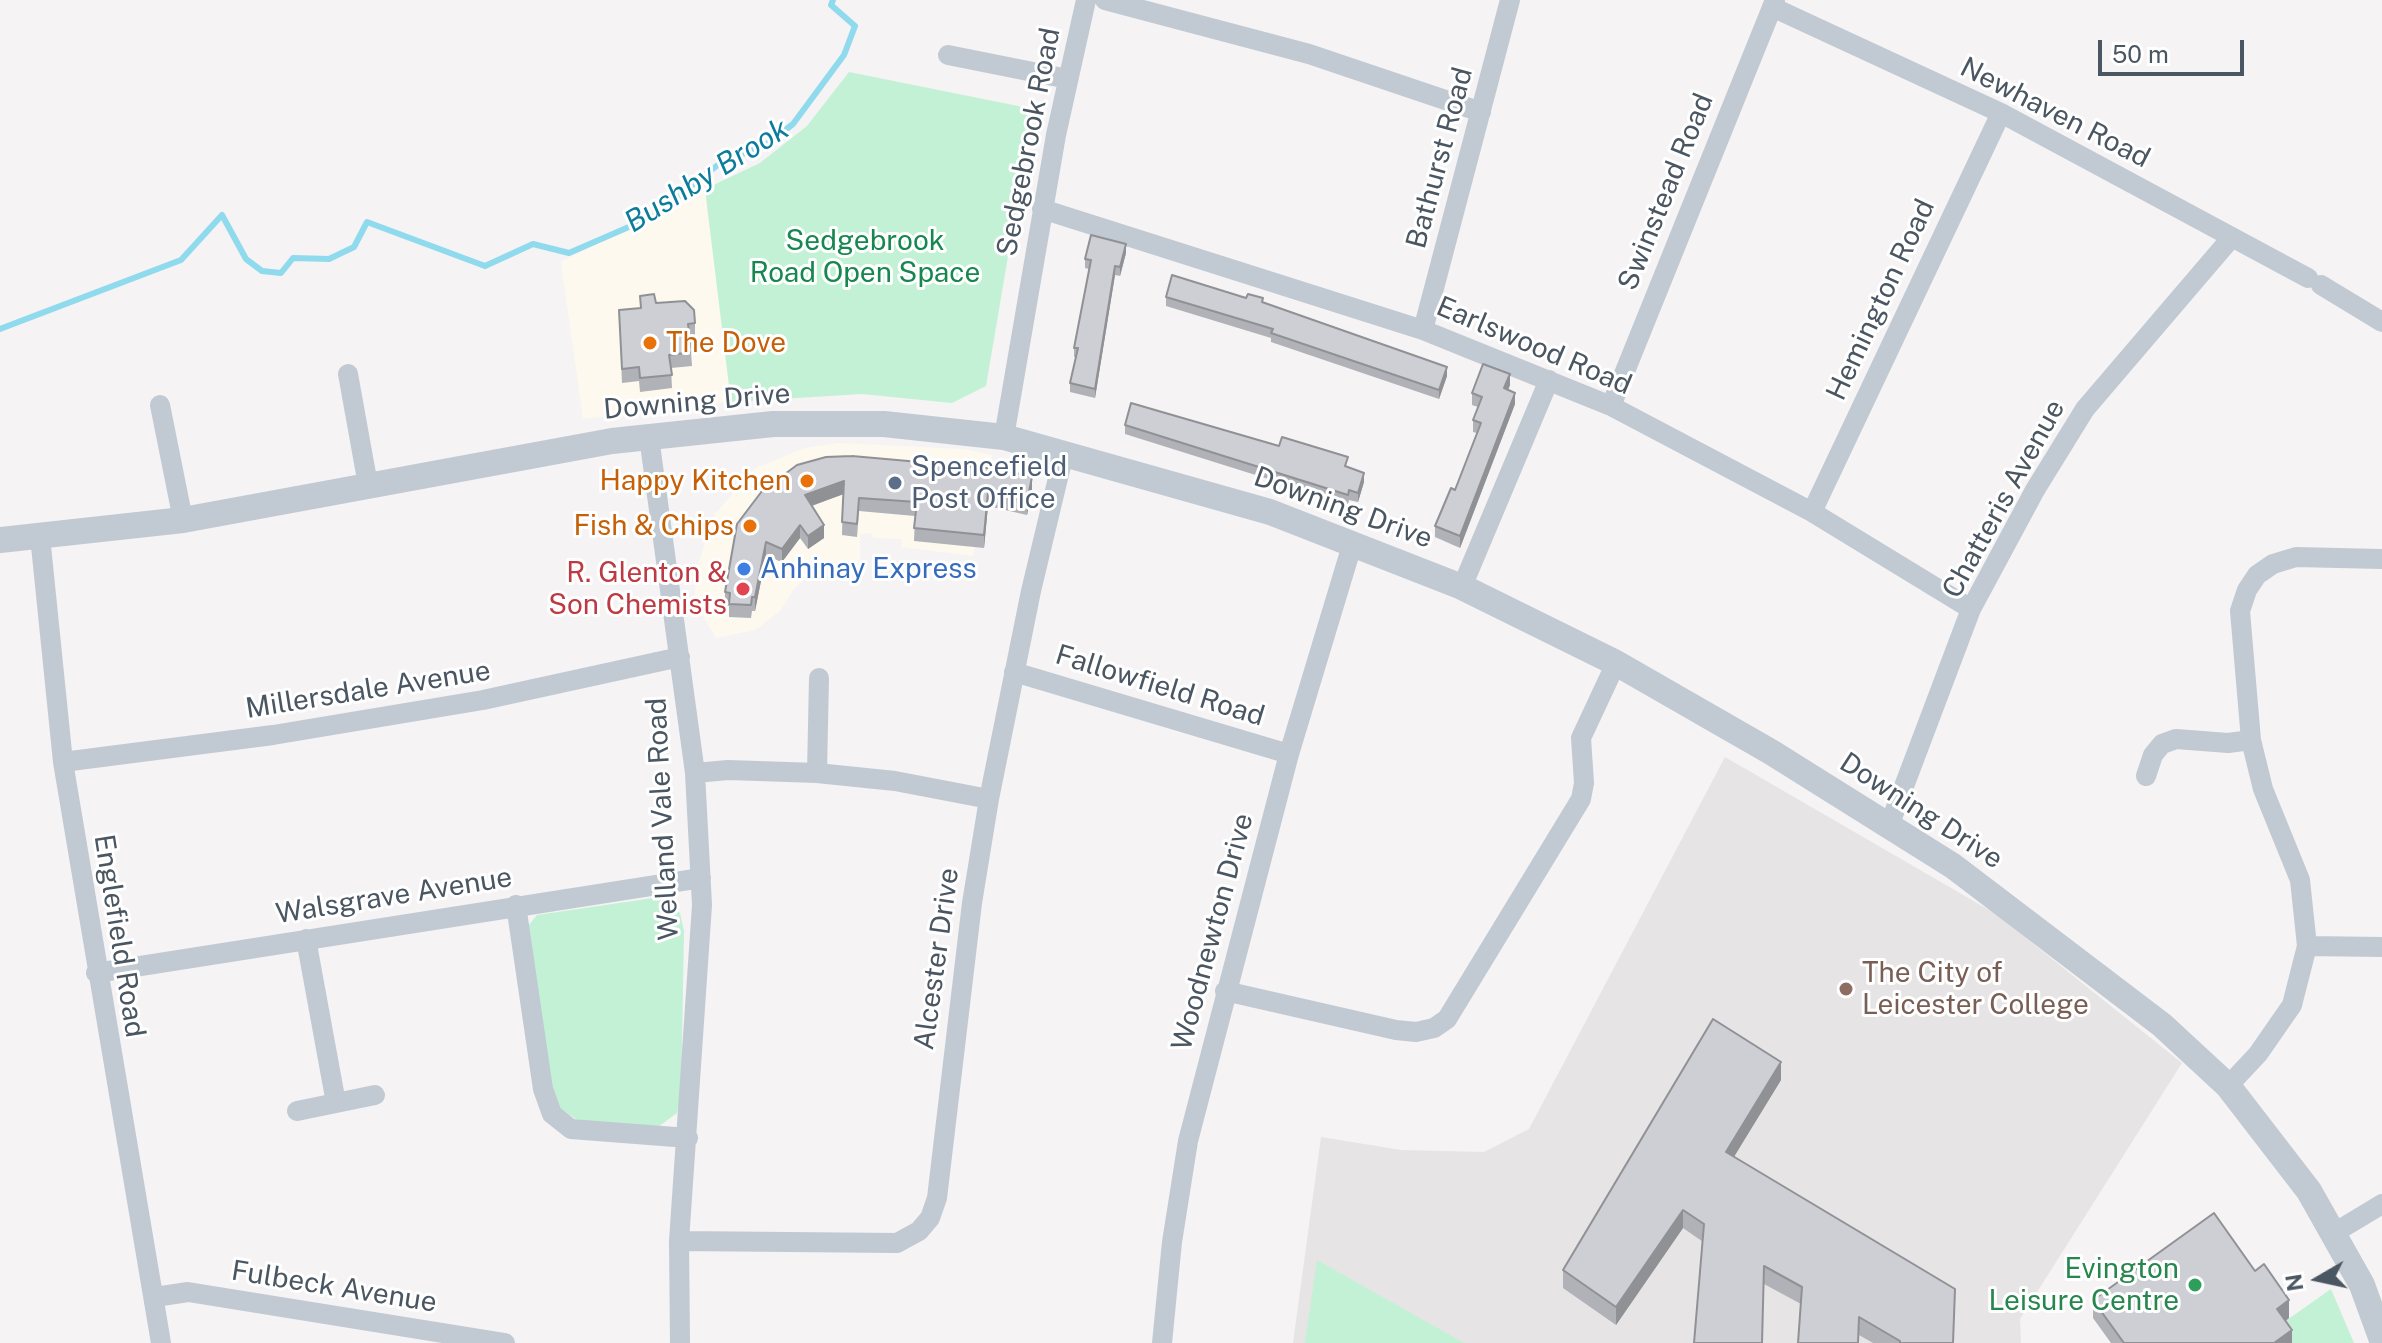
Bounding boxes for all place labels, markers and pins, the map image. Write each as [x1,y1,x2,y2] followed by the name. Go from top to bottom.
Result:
[666,326,786,360] place label: The Dove
[641,334,659,352] marker: The Dove
[911,450,1067,516] place label: Spencefield Post Office
[599,464,791,498] place label: Happy Kitchen
[798,472,816,490] marker: Happy Kitchen
[886,474,904,492] marker: Spencefield Post Office
[573,509,734,543] place label: Fish & Chips
[741,517,759,535] marker: Fish & Chips
[760,552,977,586] place label: Anhinay Express
[548,556,727,622] place label: R. Glenton & Son Chemists
[735,560,753,578] marker: Anhinay Express
[734,580,752,598] marker: R. Glenton & Son Chemists
[1862,956,2089,1022] place label: The City of Leicester College
[1837,980,1855,998] marker: The City of Leicester College
[1988,1252,2179,1318] place label: Evington Leisure Centre
[2186,1276,2204,1294] marker: Evington Leisure Centre

